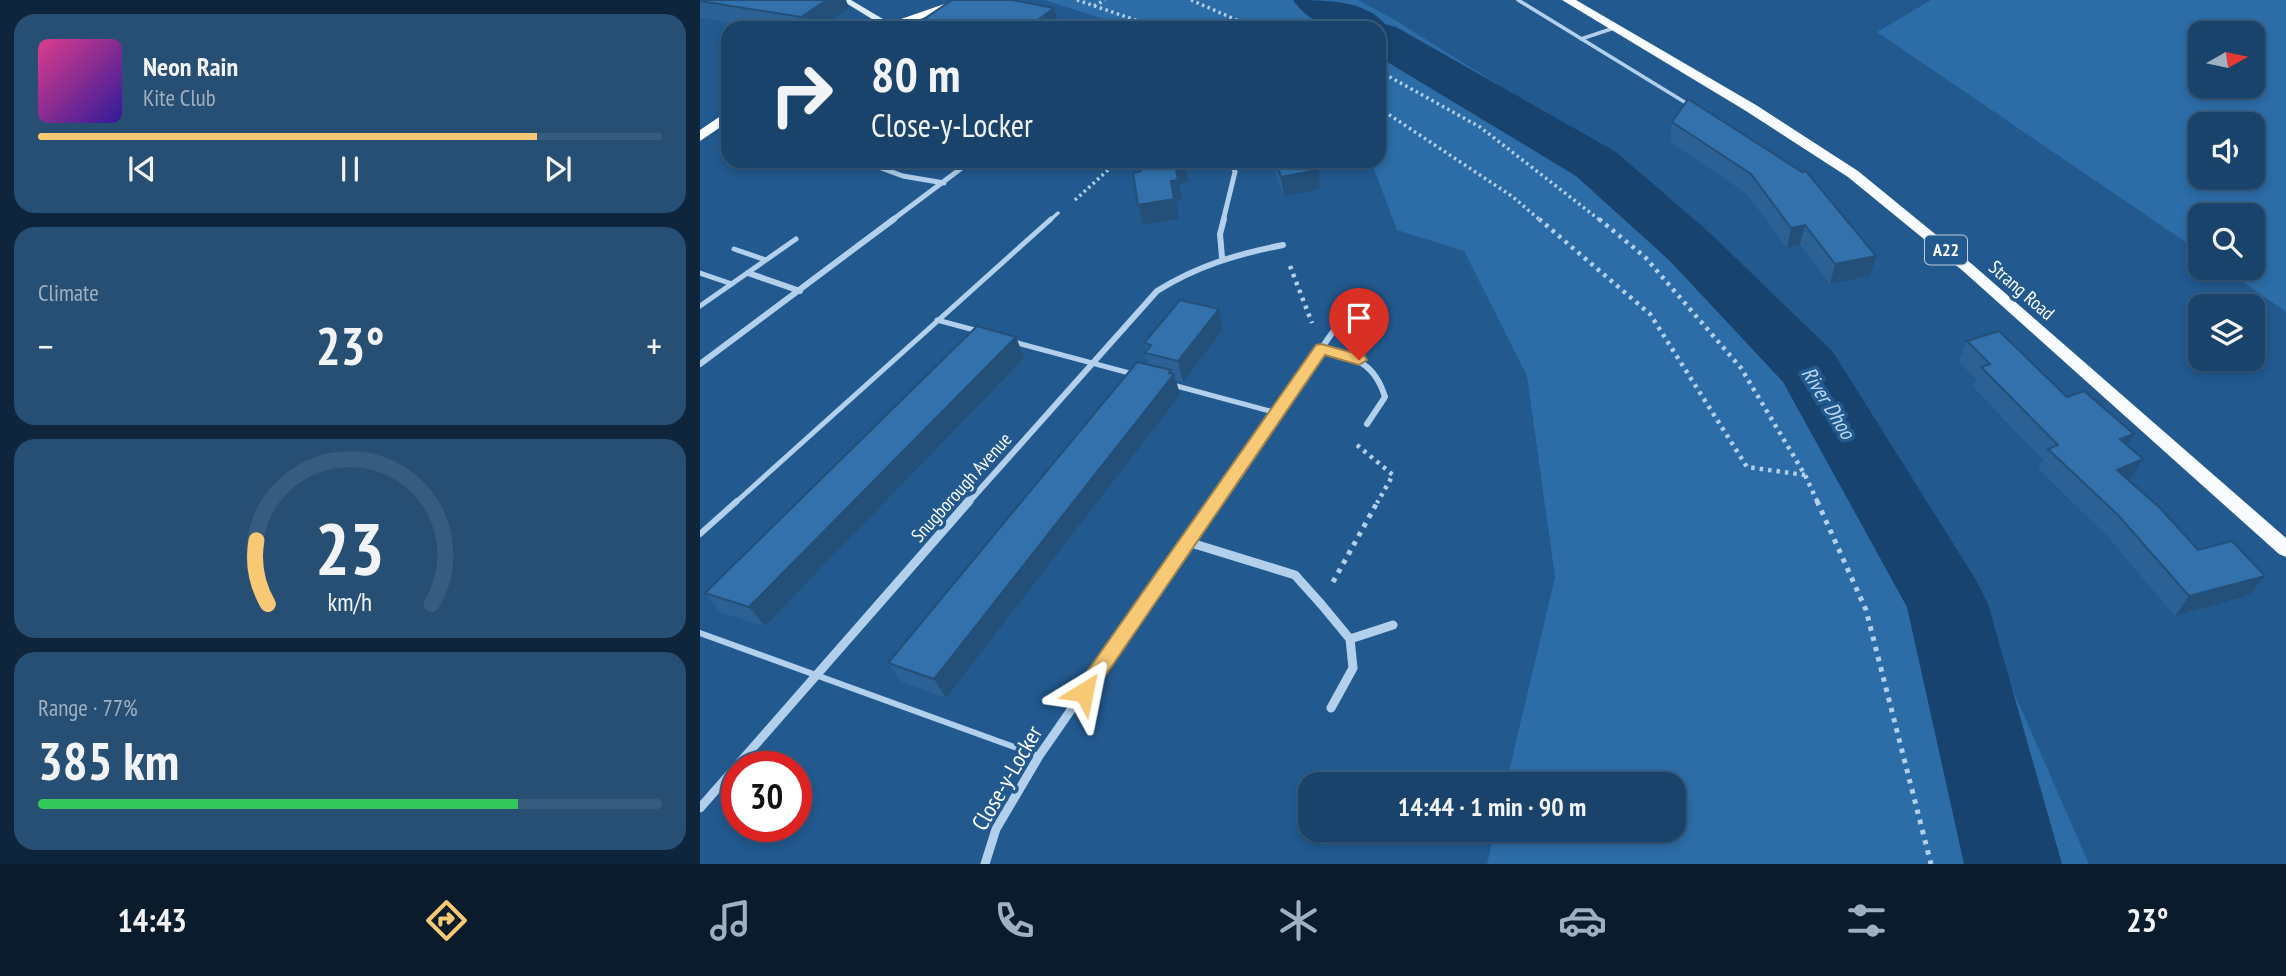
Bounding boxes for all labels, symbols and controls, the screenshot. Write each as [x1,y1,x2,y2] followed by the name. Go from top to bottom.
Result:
[2188,21,2264,98] north arrow
[2188,21,2265,371] map controls
[871,42,960,106] text: 80 m
[756,49,847,140] icon: right
[143,50,238,83] text: Neon Rain
[143,83,216,112] text: Kite Club
[871,104,1033,146] text: Close-y-Locker
[2188,112,2265,189] button: sound
[123,150,161,188] icon: previous
[331,150,369,188] icon: pause
[539,150,577,188] icon: next
[2188,203,2265,280] button: search
[1925,236,1967,264] road number: A22
[1984,255,2060,325] street label: Strang Road
[38,278,99,307] text: Climate
[1329,288,1389,360] pin
[2188,294,2265,371] button: layers
[1340,299,1378,337] icon: arrive
[316,312,384,379] text: 23°
[38,321,54,370] text: −
[646,321,662,370] text: +
[1796,362,1862,445] water label: River Dhoo
[906,427,1017,547] street label: Snugborough Avenue
[315,501,385,595] text: 23
[328,586,372,618] text: km/h
[1047,655,1121,729] position arrow
[38,693,138,722] text: Range · 77%
[965,720,1049,835] street label: Close-y-Locker
[38,727,179,794] text: 385 km
[721,751,812,842] speed limit sign: 30
[1398,790,1586,823] text: 14:44 · 1 min · 90 m
[422,896,471,945] icon: directions
[706,896,755,945] icon: music
[990,896,1039,945] icon: phone
[1274,896,1323,945] icon: climate
[1558,896,1607,945] icon: car
[1842,896,1891,945] icon: filters
[118,899,187,941] text: 14:43
[2126,899,2168,941] text: 23°

